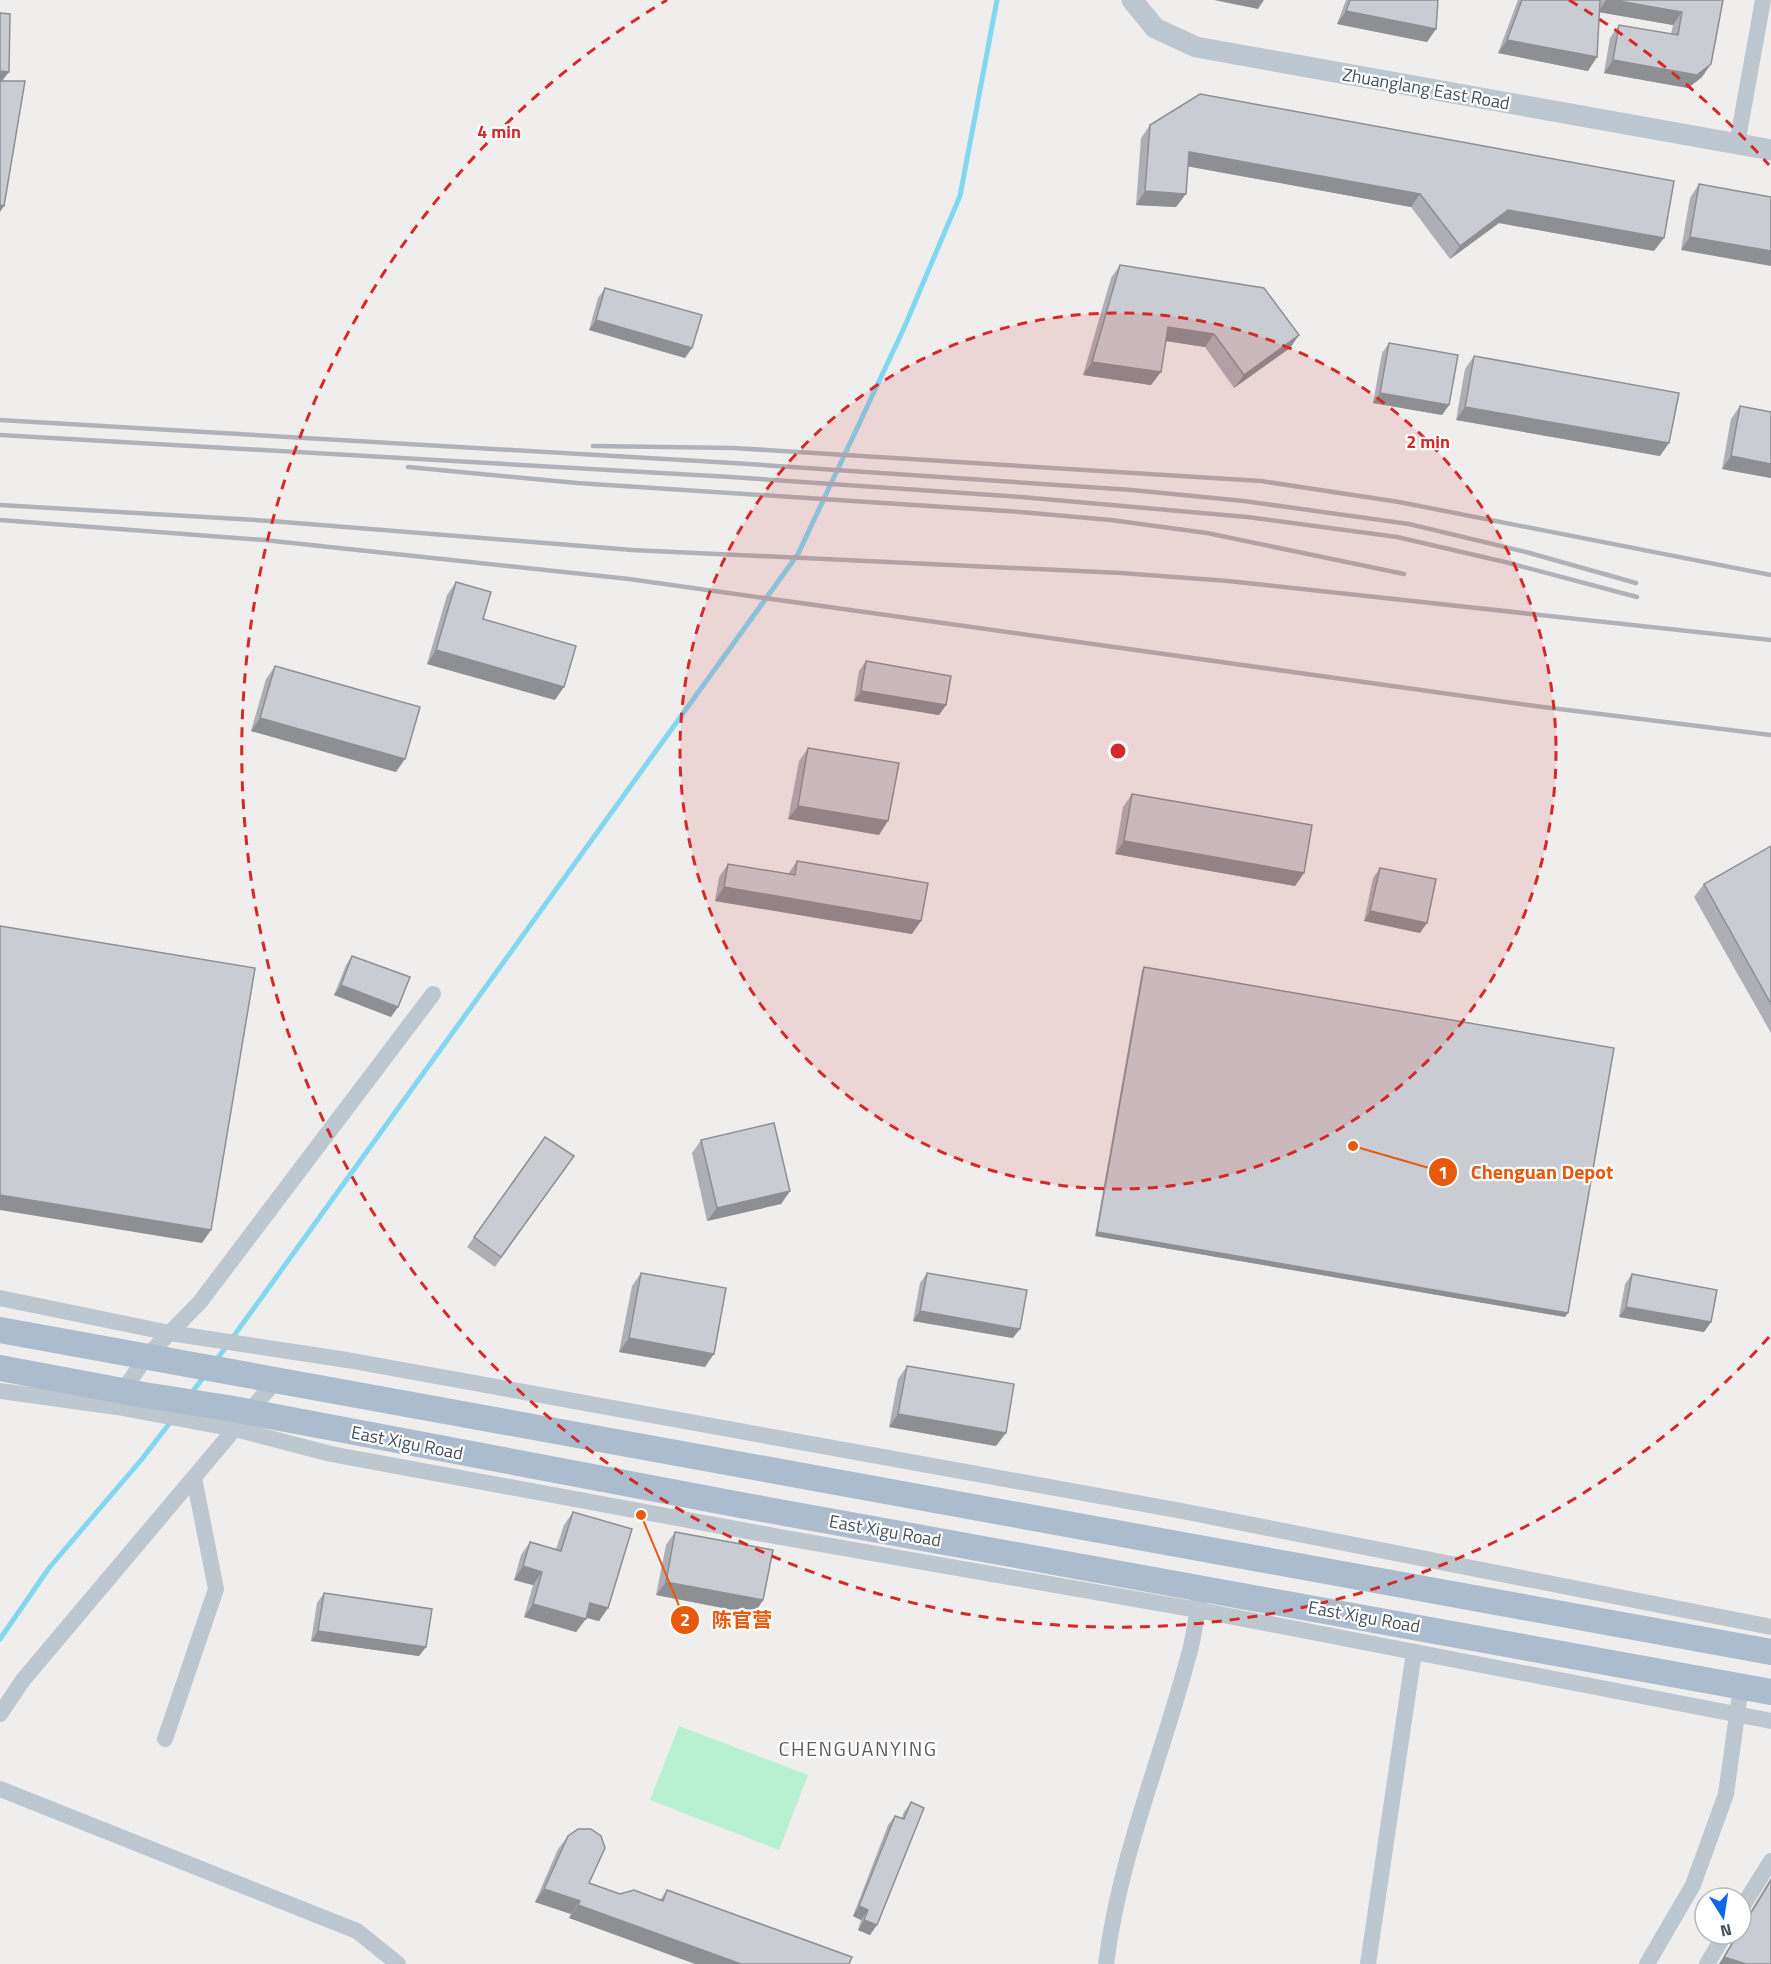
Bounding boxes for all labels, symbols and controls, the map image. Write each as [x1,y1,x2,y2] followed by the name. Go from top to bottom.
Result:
[1340,61,1512,117] street label: Zhuanglang East Road
[477,118,521,145] text: 4 min
[1406,428,1450,455] text: 2 min
[1108,741,1128,761] centre of rings
[1428,1153,1625,1191] callout: Chenguan Depot
[1471,1156,1613,1187] text: Chenguan Depot
[1438,1159,1448,1186] text: 1
[349,1418,465,1467] street label: East Xigu Road
[827,1507,943,1554] street label: East Xigu Road
[1306,1593,1422,1640] street label: East Xigu Road
[670,1601,784,1639] callout: 陈官营
[712,1604,772,1635] text: 陈官营
[680,1606,690,1633] text: 2
[779,1733,937,1764] district label: CHENGUANYING
[1693,1886,1753,1946] north arrow
[1718,1918,1734,1944] text: N

